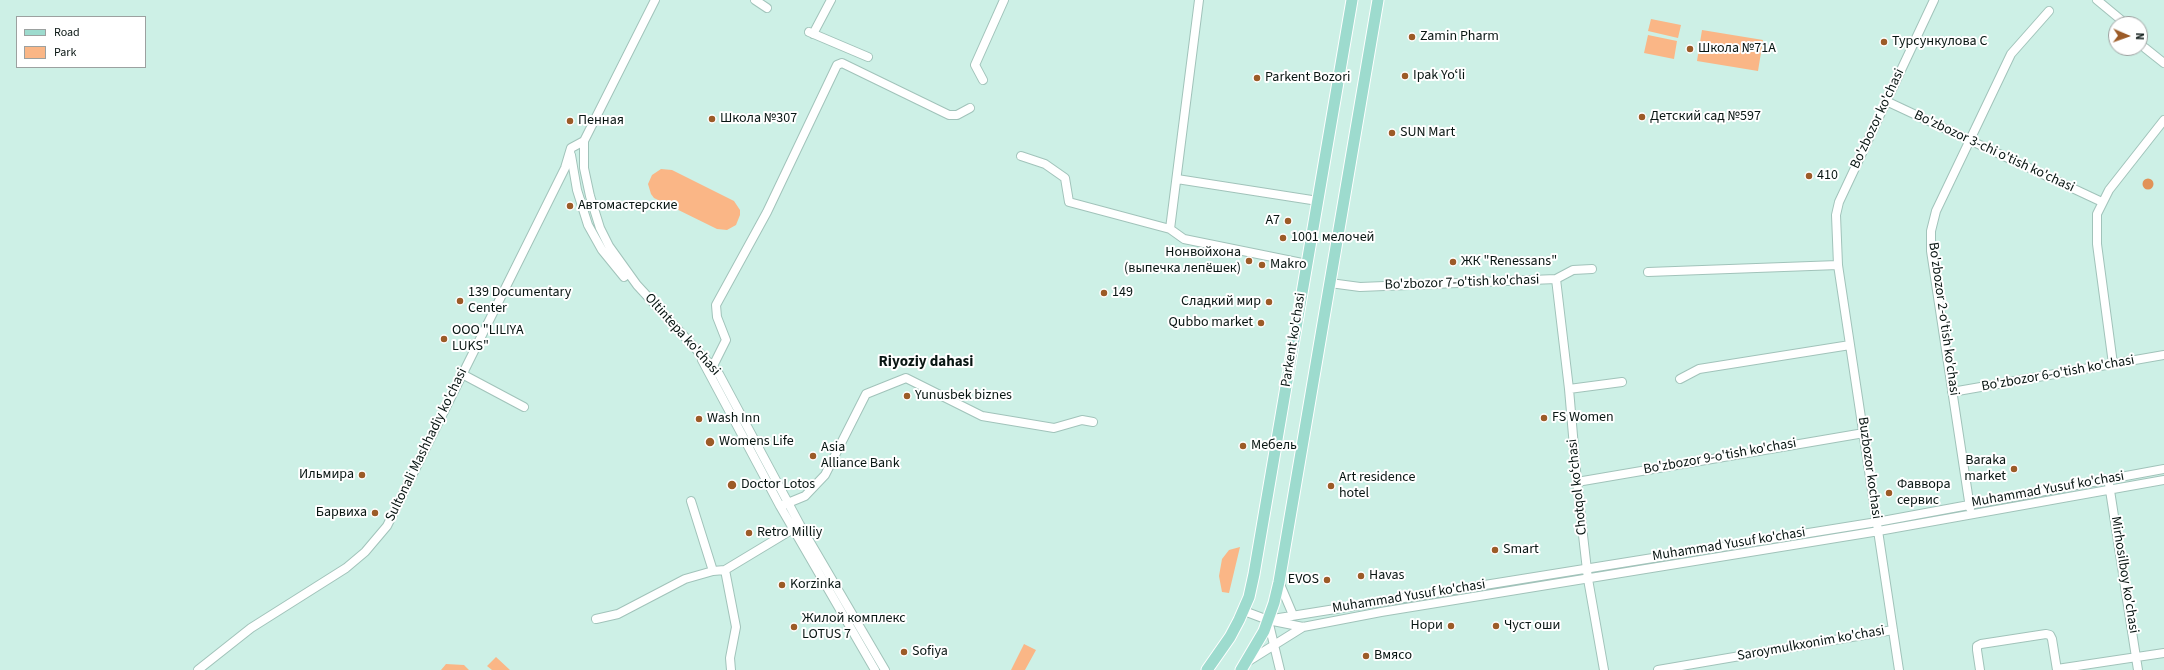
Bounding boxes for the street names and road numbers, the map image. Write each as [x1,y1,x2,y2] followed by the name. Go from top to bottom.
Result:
[1847,66,1909,172] street label: Bo'zbozor ko'chasi
[1911,107,2077,197] street label: Bo'zbozor 3-chi o'tish ko'chasi
[1924,241,1962,397] street label: Bo'zbozor 2-o'tish ko'chasi
[1384,272,1540,294] street label: Bo'zbozor 7-o'tish ko'chasi
[641,290,723,380] street label: Oltintepa ko'chasi
[1278,292,1310,388] street label: Parkent ko'chasi
[1980,352,2136,396] street label: Bo'zbozor 6-o'tish ko'chasi
[383,366,471,524] street label: Sultonali Mashhadiy ko'chasi
[1854,416,1884,520] street label: Buzbozor kochasi
[1642,435,1798,479] street label: Bo'zbozor 9-o'tish ko'chasi
[1565,438,1591,536] street label: Chotqol koʻchasi
[1970,468,2126,512] street label: Muhammad Yusuf ko'chasi
[2106,515,2142,635] street label: Mirhosilboy ko'chasi
[1651,525,1807,565] street label: Muhammad Yusuf ko'chasi
[1331,577,1487,617] street label: Muhammad Yusuf ko'chasi
[1736,623,1886,665] street label: Saroymulkxonim ko'chasi

